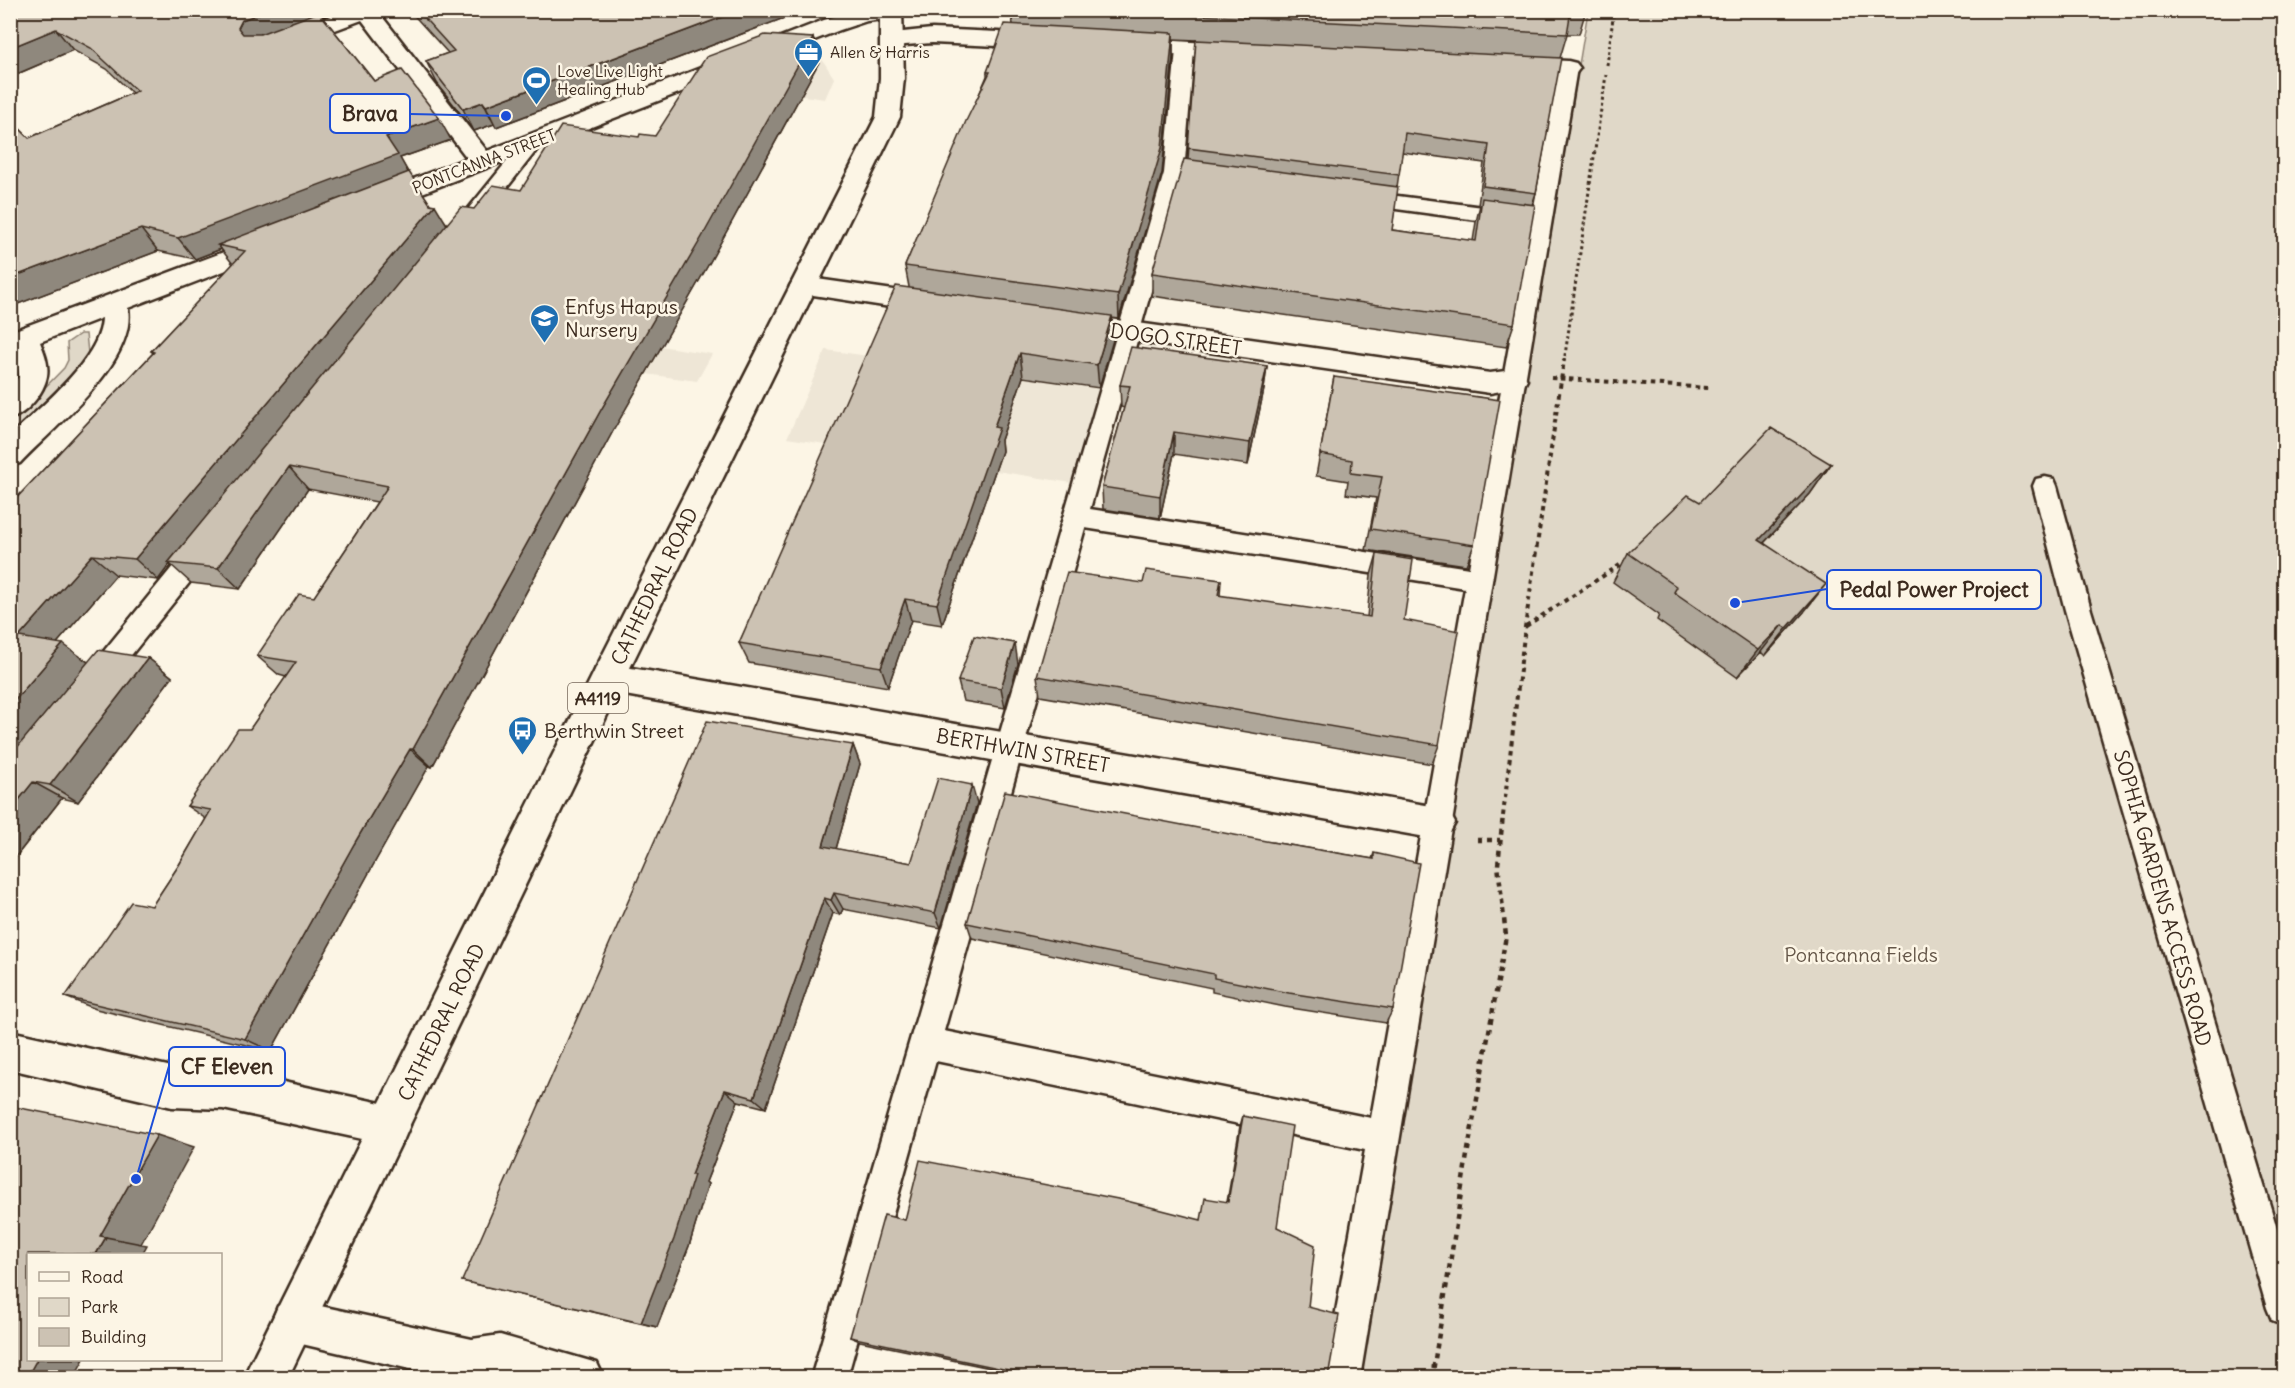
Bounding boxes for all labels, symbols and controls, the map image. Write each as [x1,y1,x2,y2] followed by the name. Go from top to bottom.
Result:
[793,36,825,78] office icon: Allen & Harris
[830,42,930,62] place label: Allen & Harris
[557,61,663,99] place label: Love Live Light Healing Hub
[520,64,552,106] sports icon: Love Live Light Healing Hub
[330,94,410,133] callout: Brava
[342,100,398,127] text: Brava
[409,124,559,198] street label: PONTCANNA STREET
[565,294,678,342] place label: Enfys Hapus Nursery
[528,302,560,344] school or university icon: Enfys Hapus Nursery
[1109,317,1243,361] street label: DOGO STREET
[605,503,703,669] street label: CATHEDRAL ROAD
[1827,570,2041,609] callout: Pedal Power Project
[1839,576,2029,603] text: Pedal Power Project
[568,683,628,713] road number: A4119
[507,714,539,756] bus stop icon: Berthwin Street
[544,718,684,743] place label: Berthwin Street
[934,722,1112,778] street label: BERTHWIN STREET
[2109,747,2217,1049] street label: SOPHIA GARDENS ACCESS ROAD
[392,939,490,1105] street label: CATHEDRAL ROAD
[1784,942,1938,967] park label: Pontcanna Fields
[169,1047,285,1086] callout: CF Eleven
[181,1053,273,1080] text: CF Eleven
[27,1253,222,1361] legend
[81,1265,124,1288] text: Road
[81,1295,118,1318] text: Park
[81,1325,146,1348] text: Building

